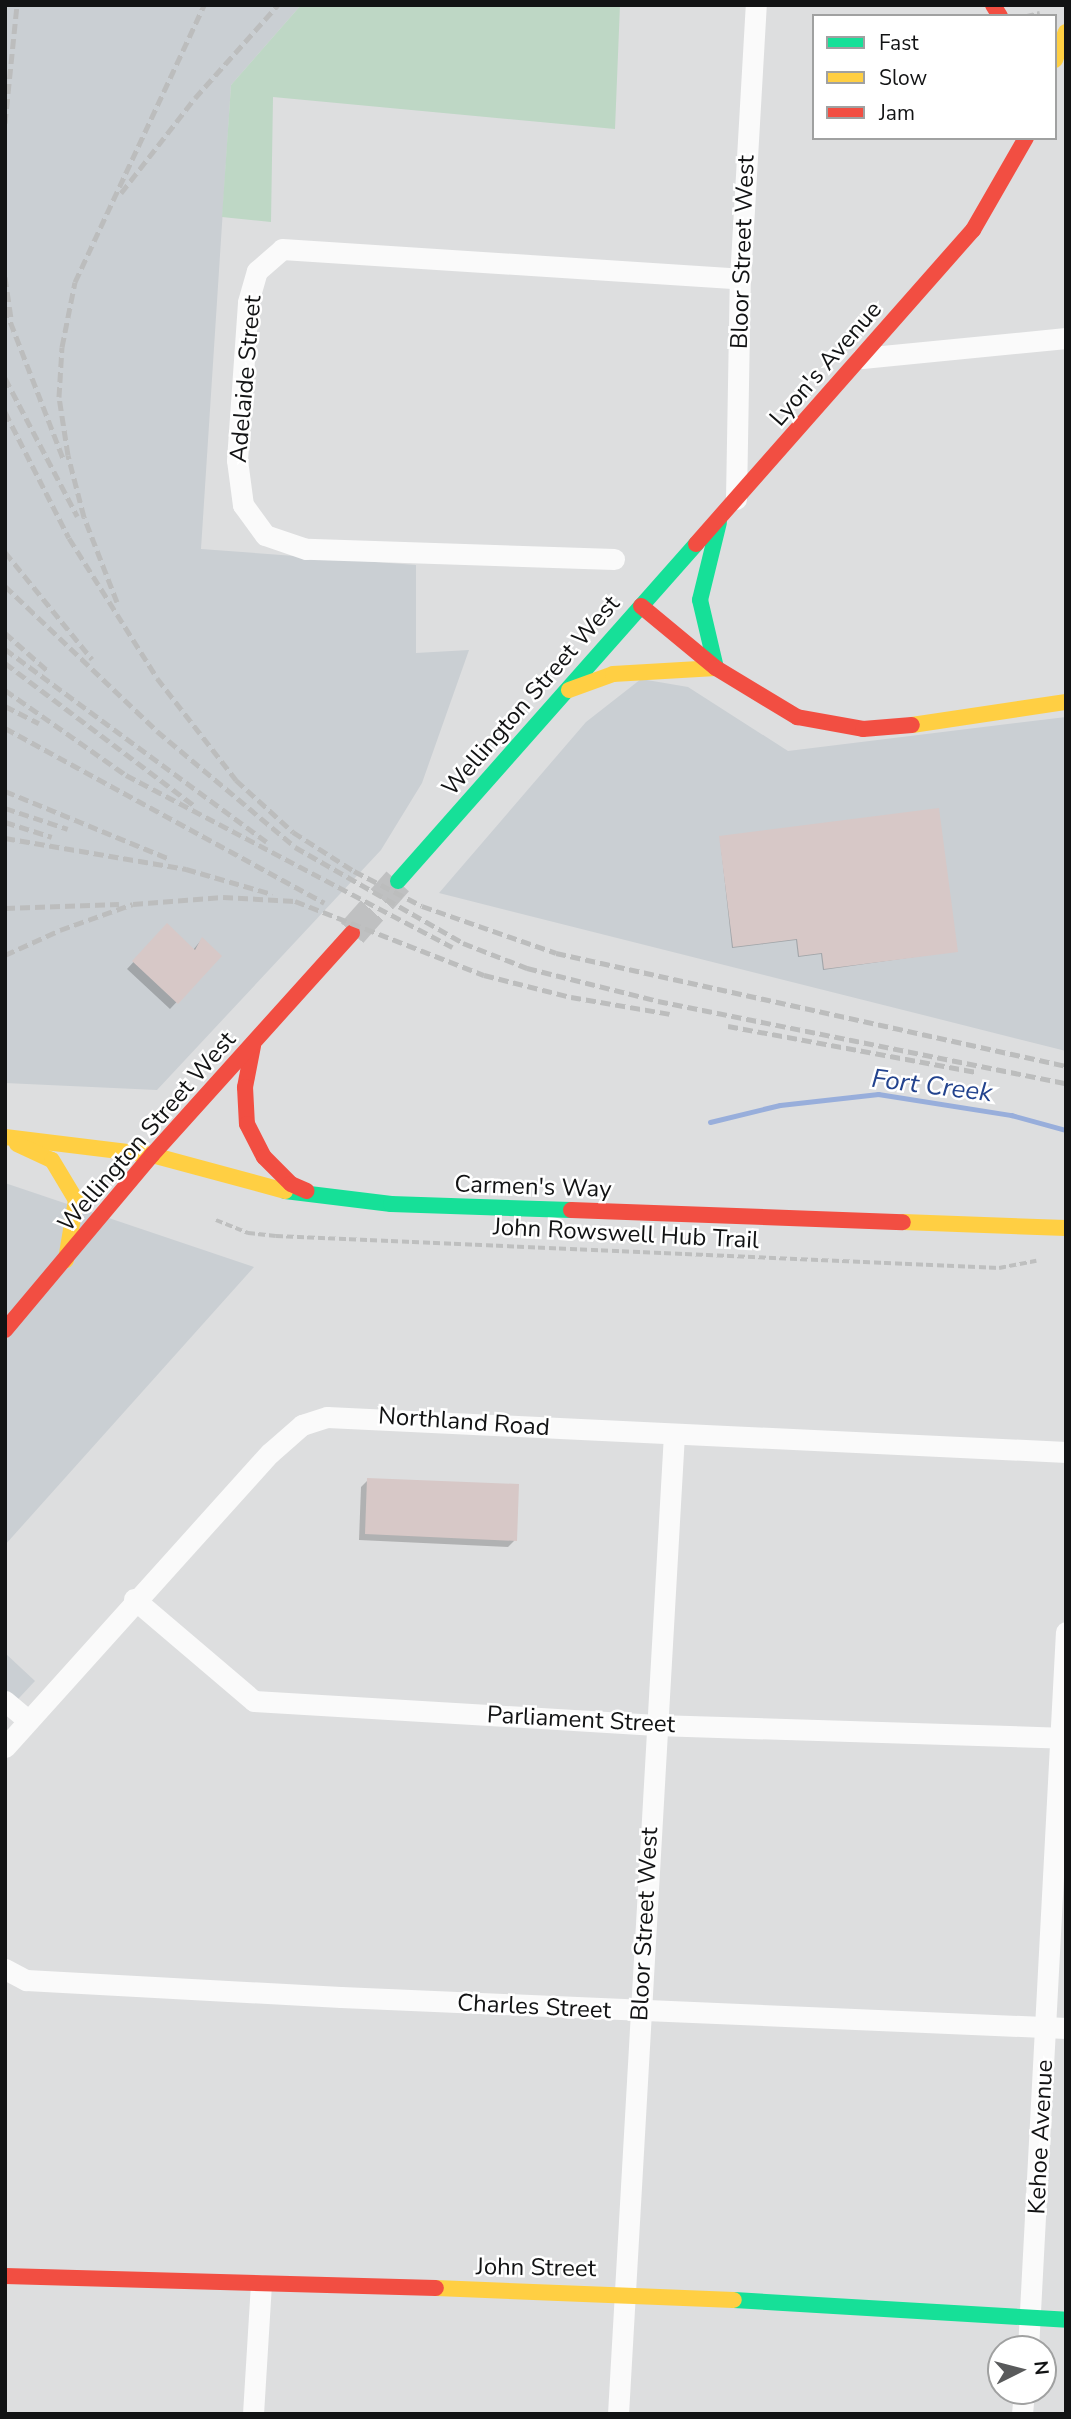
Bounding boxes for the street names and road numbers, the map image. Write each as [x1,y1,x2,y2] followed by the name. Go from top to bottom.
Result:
[725,155,761,349] street label: Bloor Street West
[224,294,268,464] street label: Adelaide Street
[764,296,888,432] street label: Lyon's Avenue
[436,590,626,802] street label: Wellington Street West
[52,1026,242,1238] street label: Wellington Street West
[454,1170,612,1204] street label: Carmen's Way
[492,1213,760,1255] street label: John Rowswell Hub Trail
[377,1402,551,1442] street label: Northland Road
[486,1701,676,1739] street label: Parliament Street
[626,1826,664,2022] street label: Bloor Street West
[456,1989,612,2025] street label: Charles Street
[1023,2059,1059,2215] street label: Kehoe Avenue
[476,2253,596,2283] street label: John Street

